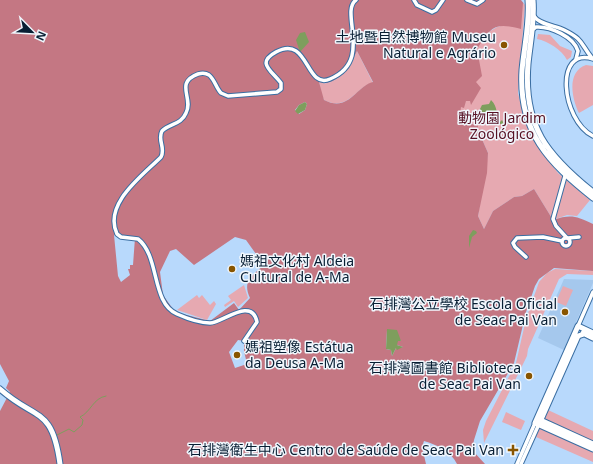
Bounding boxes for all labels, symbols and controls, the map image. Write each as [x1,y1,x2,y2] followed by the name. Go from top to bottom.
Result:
[12,12,52,52] north arrow
[336,27,496,62] place label: 土地暨自然博物館 Museu Natural e Agrário
[33,29,50,43] text: N
[499,40,509,50] marker: 土地暨自然博物館 Museu Natural e Agrário
[458,108,546,143] park label: 動物園 Jardim Zoológico
[240,251,354,286] place label: 媽祖文化村 Aldeia Cultural de A-Ma
[227,264,237,274] marker: 媽祖文化村 Aldeia Cultural de A-Ma
[369,294,557,329] place label: 石排灣公立學校 Escola Oficial de Seac Pai Van
[560,307,570,317] marker: 石排灣公立學校 Escola Oficial de Seac Pai Van
[245,337,354,372] place label: 媽祖塑像 Estátua da Deusa A-Ma
[232,350,242,360] marker: 媽祖塑像 Estátua da Deusa A-Ma
[369,358,521,393] place label: 石排灣圖書館 Biblioteca de Seac Pai Van
[524,371,534,381] marker: 石排灣圖書館 Biblioteca de Seac Pai Van
[188,440,504,459] place label: 石排灣衛生中心 Centro de Saúde de Seac Pai Van
[507,444,519,456] marker: 石排灣衛生中心 Centro de Saúde de Seac Pai Van

